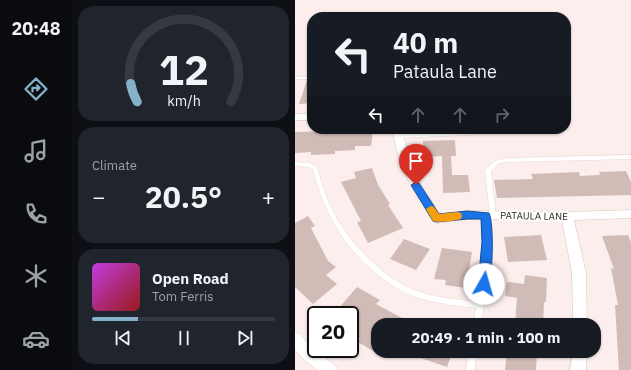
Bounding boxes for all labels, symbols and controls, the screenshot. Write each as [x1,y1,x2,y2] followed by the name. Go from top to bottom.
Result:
[11,17,61,40] text: 20:48
[393,24,458,61] text: 40 m
[327,28,379,80] icon: left
[159,41,208,95] text: 12
[393,60,497,83] text: Pataula Lane
[22,75,50,103] icon: directions
[167,90,200,109] text: km/h
[365,104,387,126] icon: left
[407,104,429,126] icon: ahead
[449,104,471,126] icon: ahead
[491,104,513,126] icon: right
[22,137,50,165] icon: music
[399,144,433,185] pin
[405,150,427,172] icon: arrive
[92,157,137,174] text: Climate
[145,177,222,216] text: 20.5°
[92,182,105,211] text: −
[262,182,275,211] text: +
[22,200,50,228] icon: phone
[500,209,568,223] street label: PATAULA LANE
[22,262,50,290] icon: climate
[463,263,505,305] position arrow
[152,269,229,288] text: Open Road
[152,288,214,305] text: Tom Ferris
[307,306,359,358] speed limit sign: 20
[22,325,50,353] icon: car
[112,327,134,349] icon: previous
[173,327,195,349] icon: pause
[234,327,256,349] icon: next
[412,328,560,347] text: 20:49 · 1 min · 100 m

